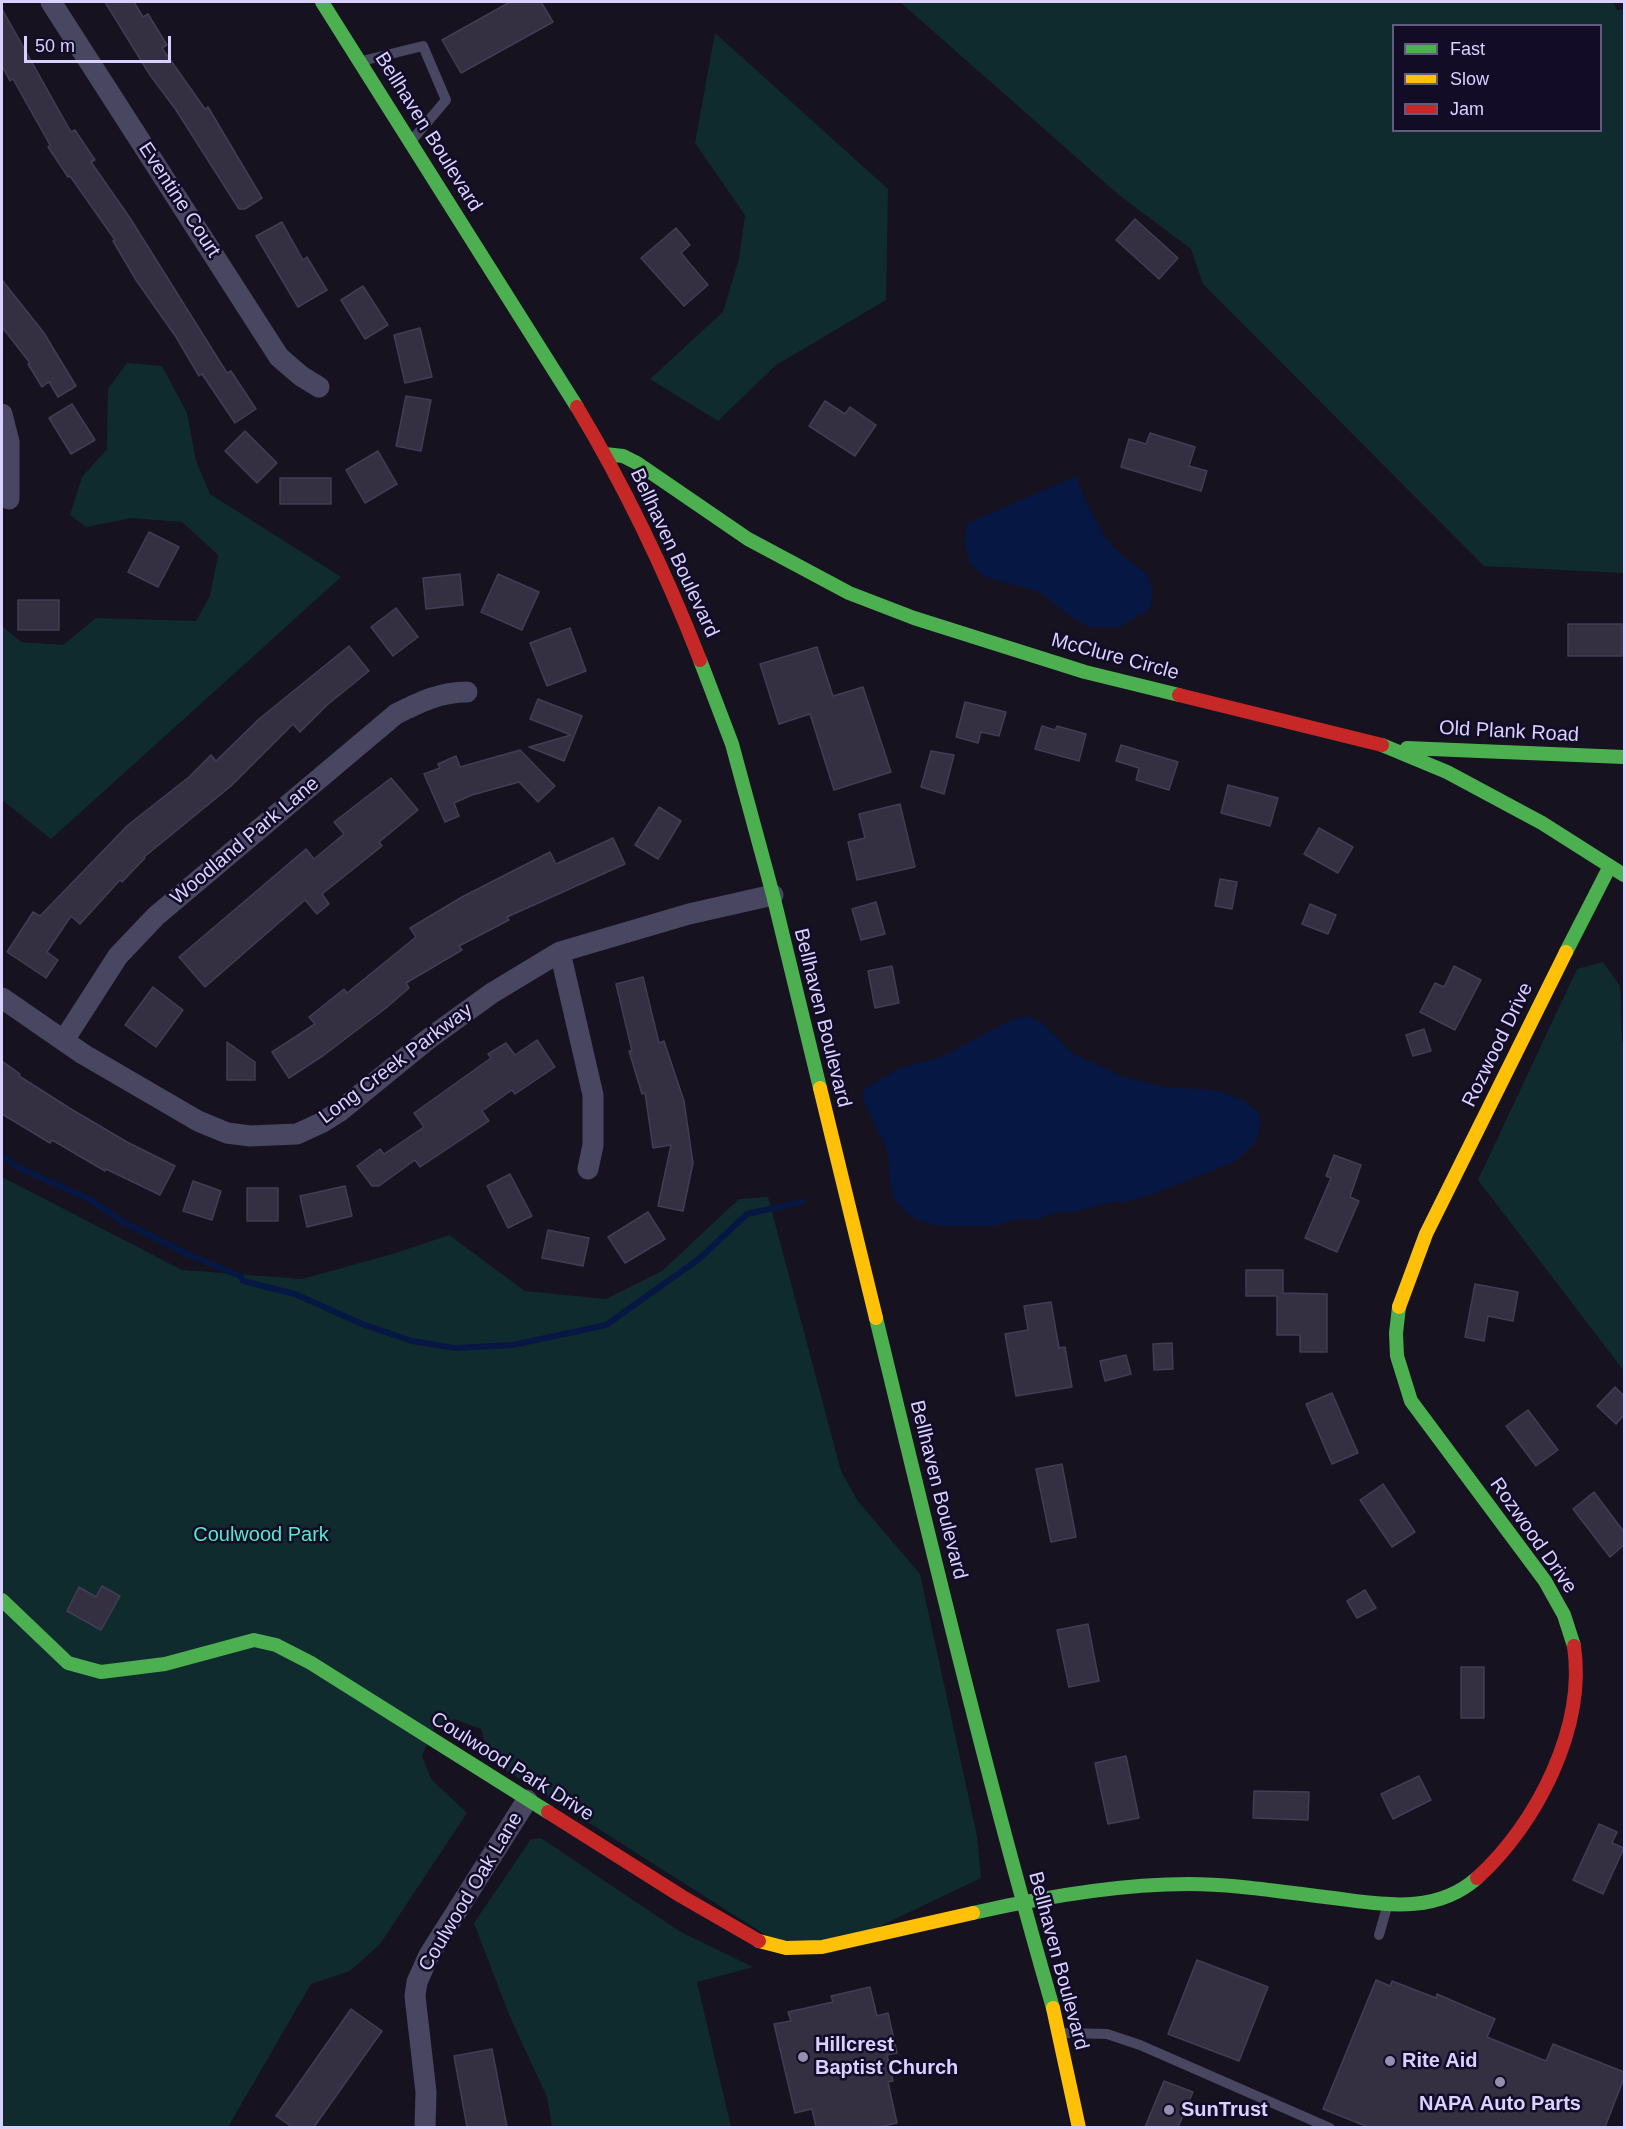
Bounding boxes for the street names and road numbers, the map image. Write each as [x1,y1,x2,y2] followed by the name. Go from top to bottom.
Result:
[369,48,487,216] street label: Bellhaven Boulevard
[133,138,225,262] street label: Eventine Court
[624,465,724,641] street label: Bellhaven Boulevard
[1049,628,1181,686] street label: McClure Circle
[1438,716,1580,748] street label: Old Plank Road
[166,772,324,910] street label: Woodland Park Lane
[788,926,856,1110] street label: Bellhaven Boulevard
[1457,979,1539,1111] street label: Rozwood Drive
[315,999,477,1129] street label: Long Creek Parkway
[904,1398,972,1582] street label: Bellhaven Boulevard
[1484,1474,1582,1598] street label: Rozwood Drive
[426,1707,598,1827] street label: Coulwood Park Drive
[414,1808,528,1976] street label: Coulwood Oak Lane
[1023,1869,1093,2053] street label: Bellhaven Boulevard

